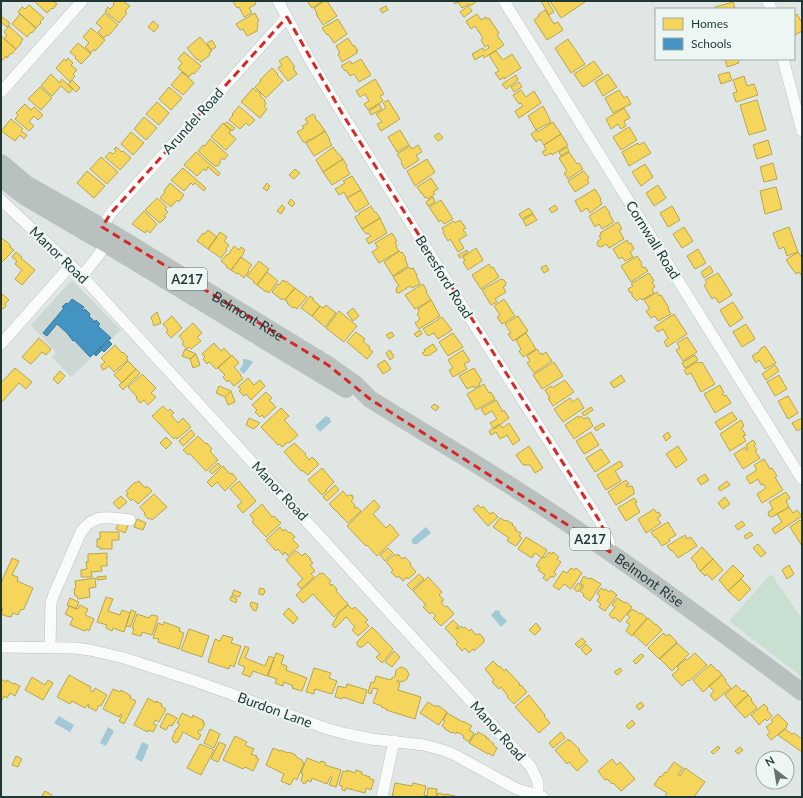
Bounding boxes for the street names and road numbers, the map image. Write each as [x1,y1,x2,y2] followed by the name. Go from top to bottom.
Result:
[158,84,227,157] street label: Arundel Road
[623,197,684,282] street label: Cornwall Road
[26,222,92,287] street label: Manor Road
[412,232,477,321] street label: Beresford Road
[167,268,207,290] road number: A217
[209,287,287,344] street label: Belmont Rise
[249,457,312,524] street label: Manor Road
[570,528,610,550] road number: A217
[612,549,687,610] street label: Belmont Rise
[236,688,315,731] street label: Burdon Lane
[467,697,530,764] street label: Manor Road

